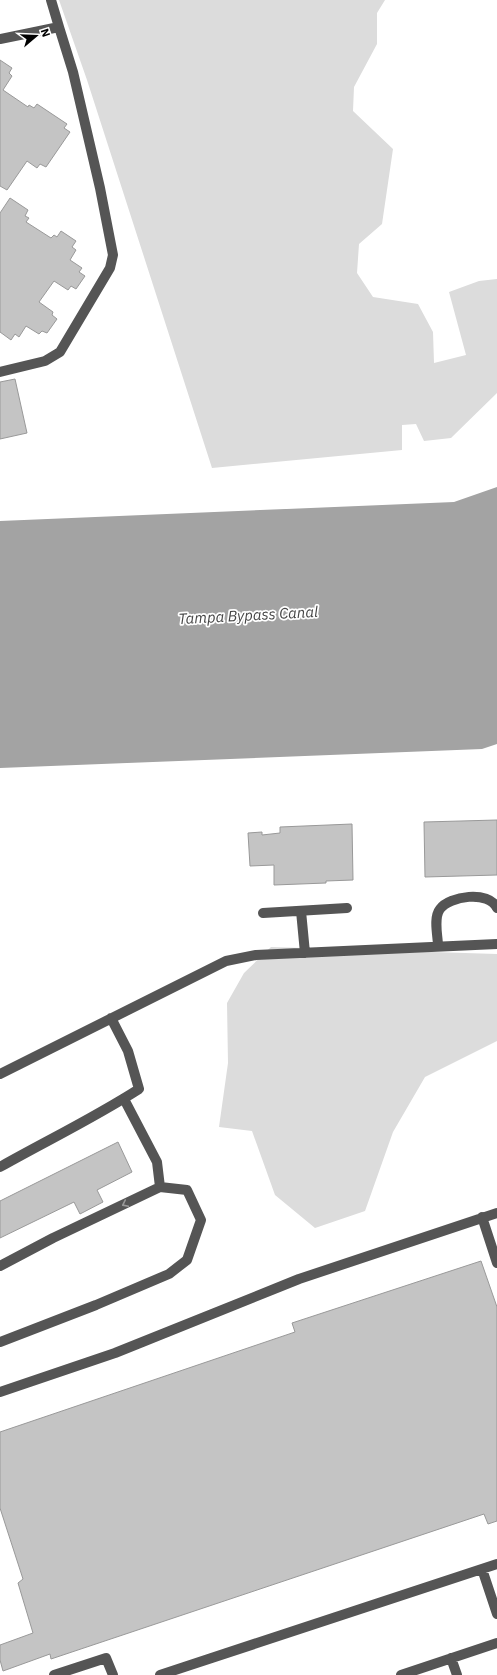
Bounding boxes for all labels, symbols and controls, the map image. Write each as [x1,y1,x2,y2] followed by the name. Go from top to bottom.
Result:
[16,16,56,56] north arrow
[38,27,53,39] text: N
[178,602,318,628] water label: Tampa Bypass Canal
[122,1199,129,1207] one-way arrow

